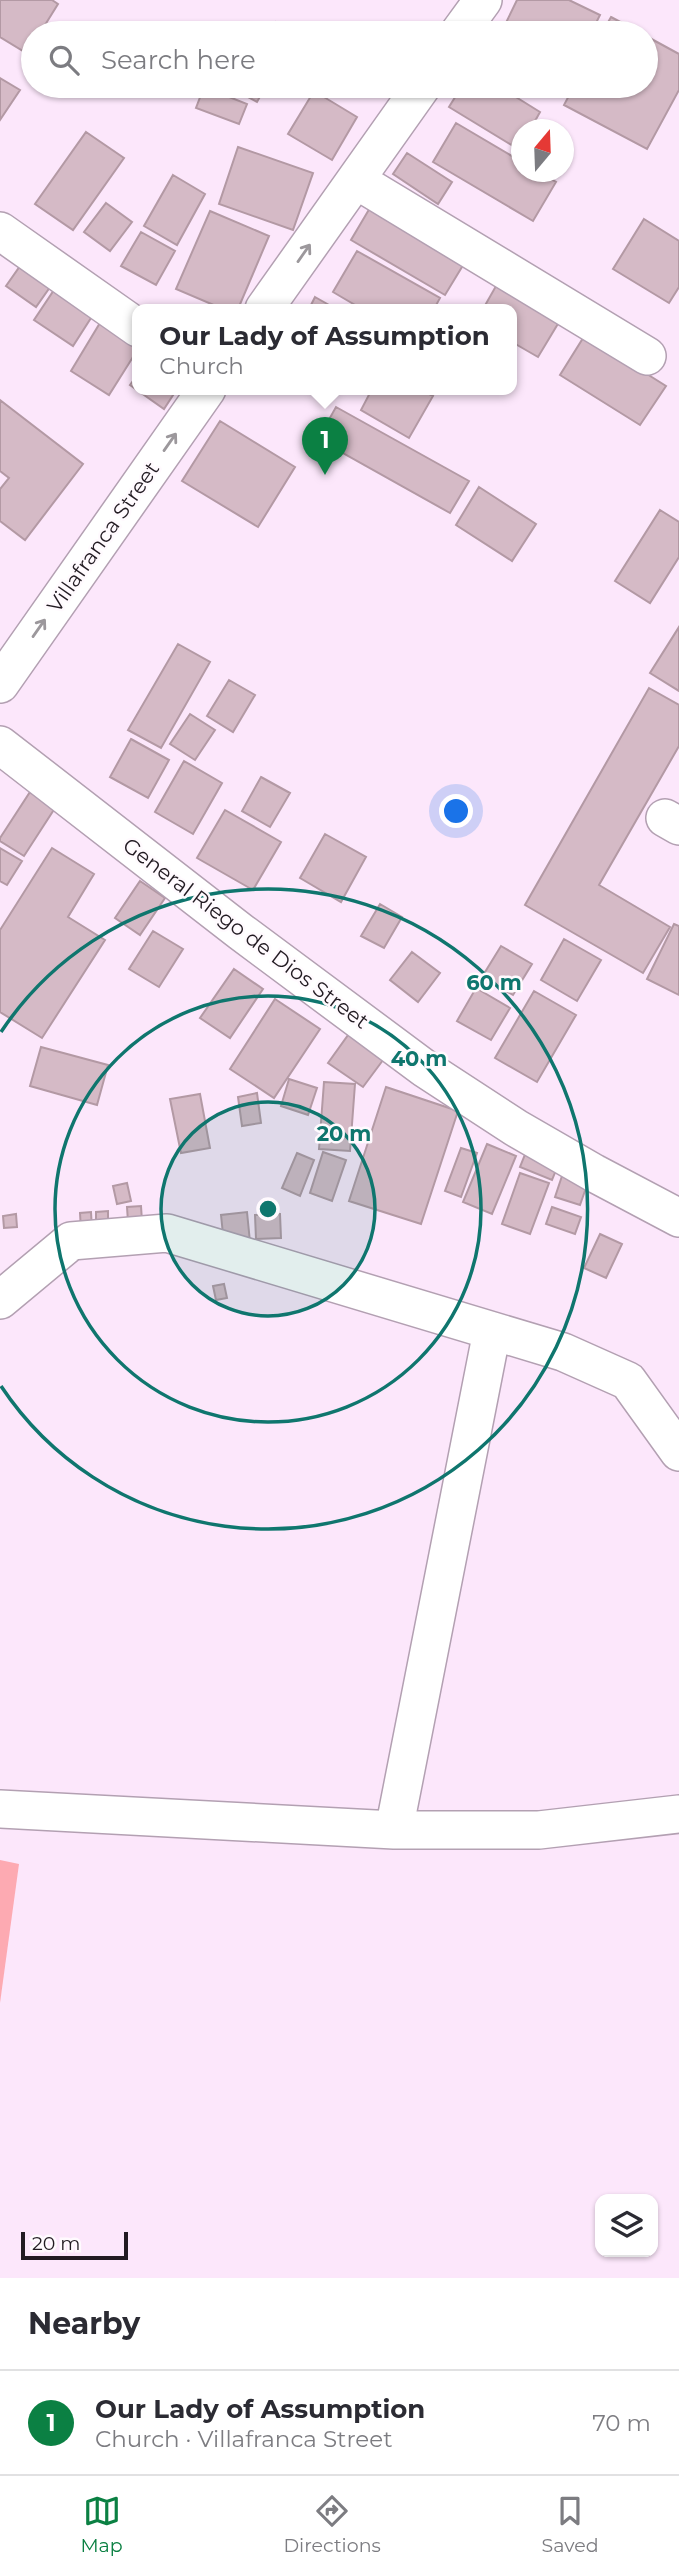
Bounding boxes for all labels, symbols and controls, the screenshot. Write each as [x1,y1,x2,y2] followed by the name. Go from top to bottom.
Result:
[21,21,658,98] search box
[45,41,83,79] icon: search
[101,44,256,76] text: Search here
[511,119,574,182] north arrow
[297,244,311,263] one-way arrow
[132,304,517,395] popup
[159,320,490,352] text: Our Lady of Assumption
[159,352,244,380] text: Church
[302,417,348,475] pin: 1
[163,433,177,452] one-way arrow
[42,457,164,617] street label: Villafranca Street
[32,619,46,638] one-way arrow
[439,794,473,828] your location
[118,832,374,1034] street label: General Riego de Dios Street
[466,970,522,995] text: 60 m
[391,1046,447,1071] text: 40 m
[317,1121,371,1146] text: 20 m
[256,1197,280,1221] centre of rings
[595,2194,658,2257] map controls
[595,2194,658,2257] button: layers
[21,2229,128,2261] scale bar
[32,2232,80,2255] text: 20 m
[28,2305,140,2342] text: Nearby
[95,2393,425,2425] text: Our Lady of Assumption
[46,2409,56,2437] text: 1
[592,2409,651,2437] text: 70 m
[95,2425,392,2453] text: Church · Villafranca Street
[80,2492,123,2557] tab: Map
[283,2492,381,2557] tab: Directions
[542,2492,599,2557] tab: Saved

